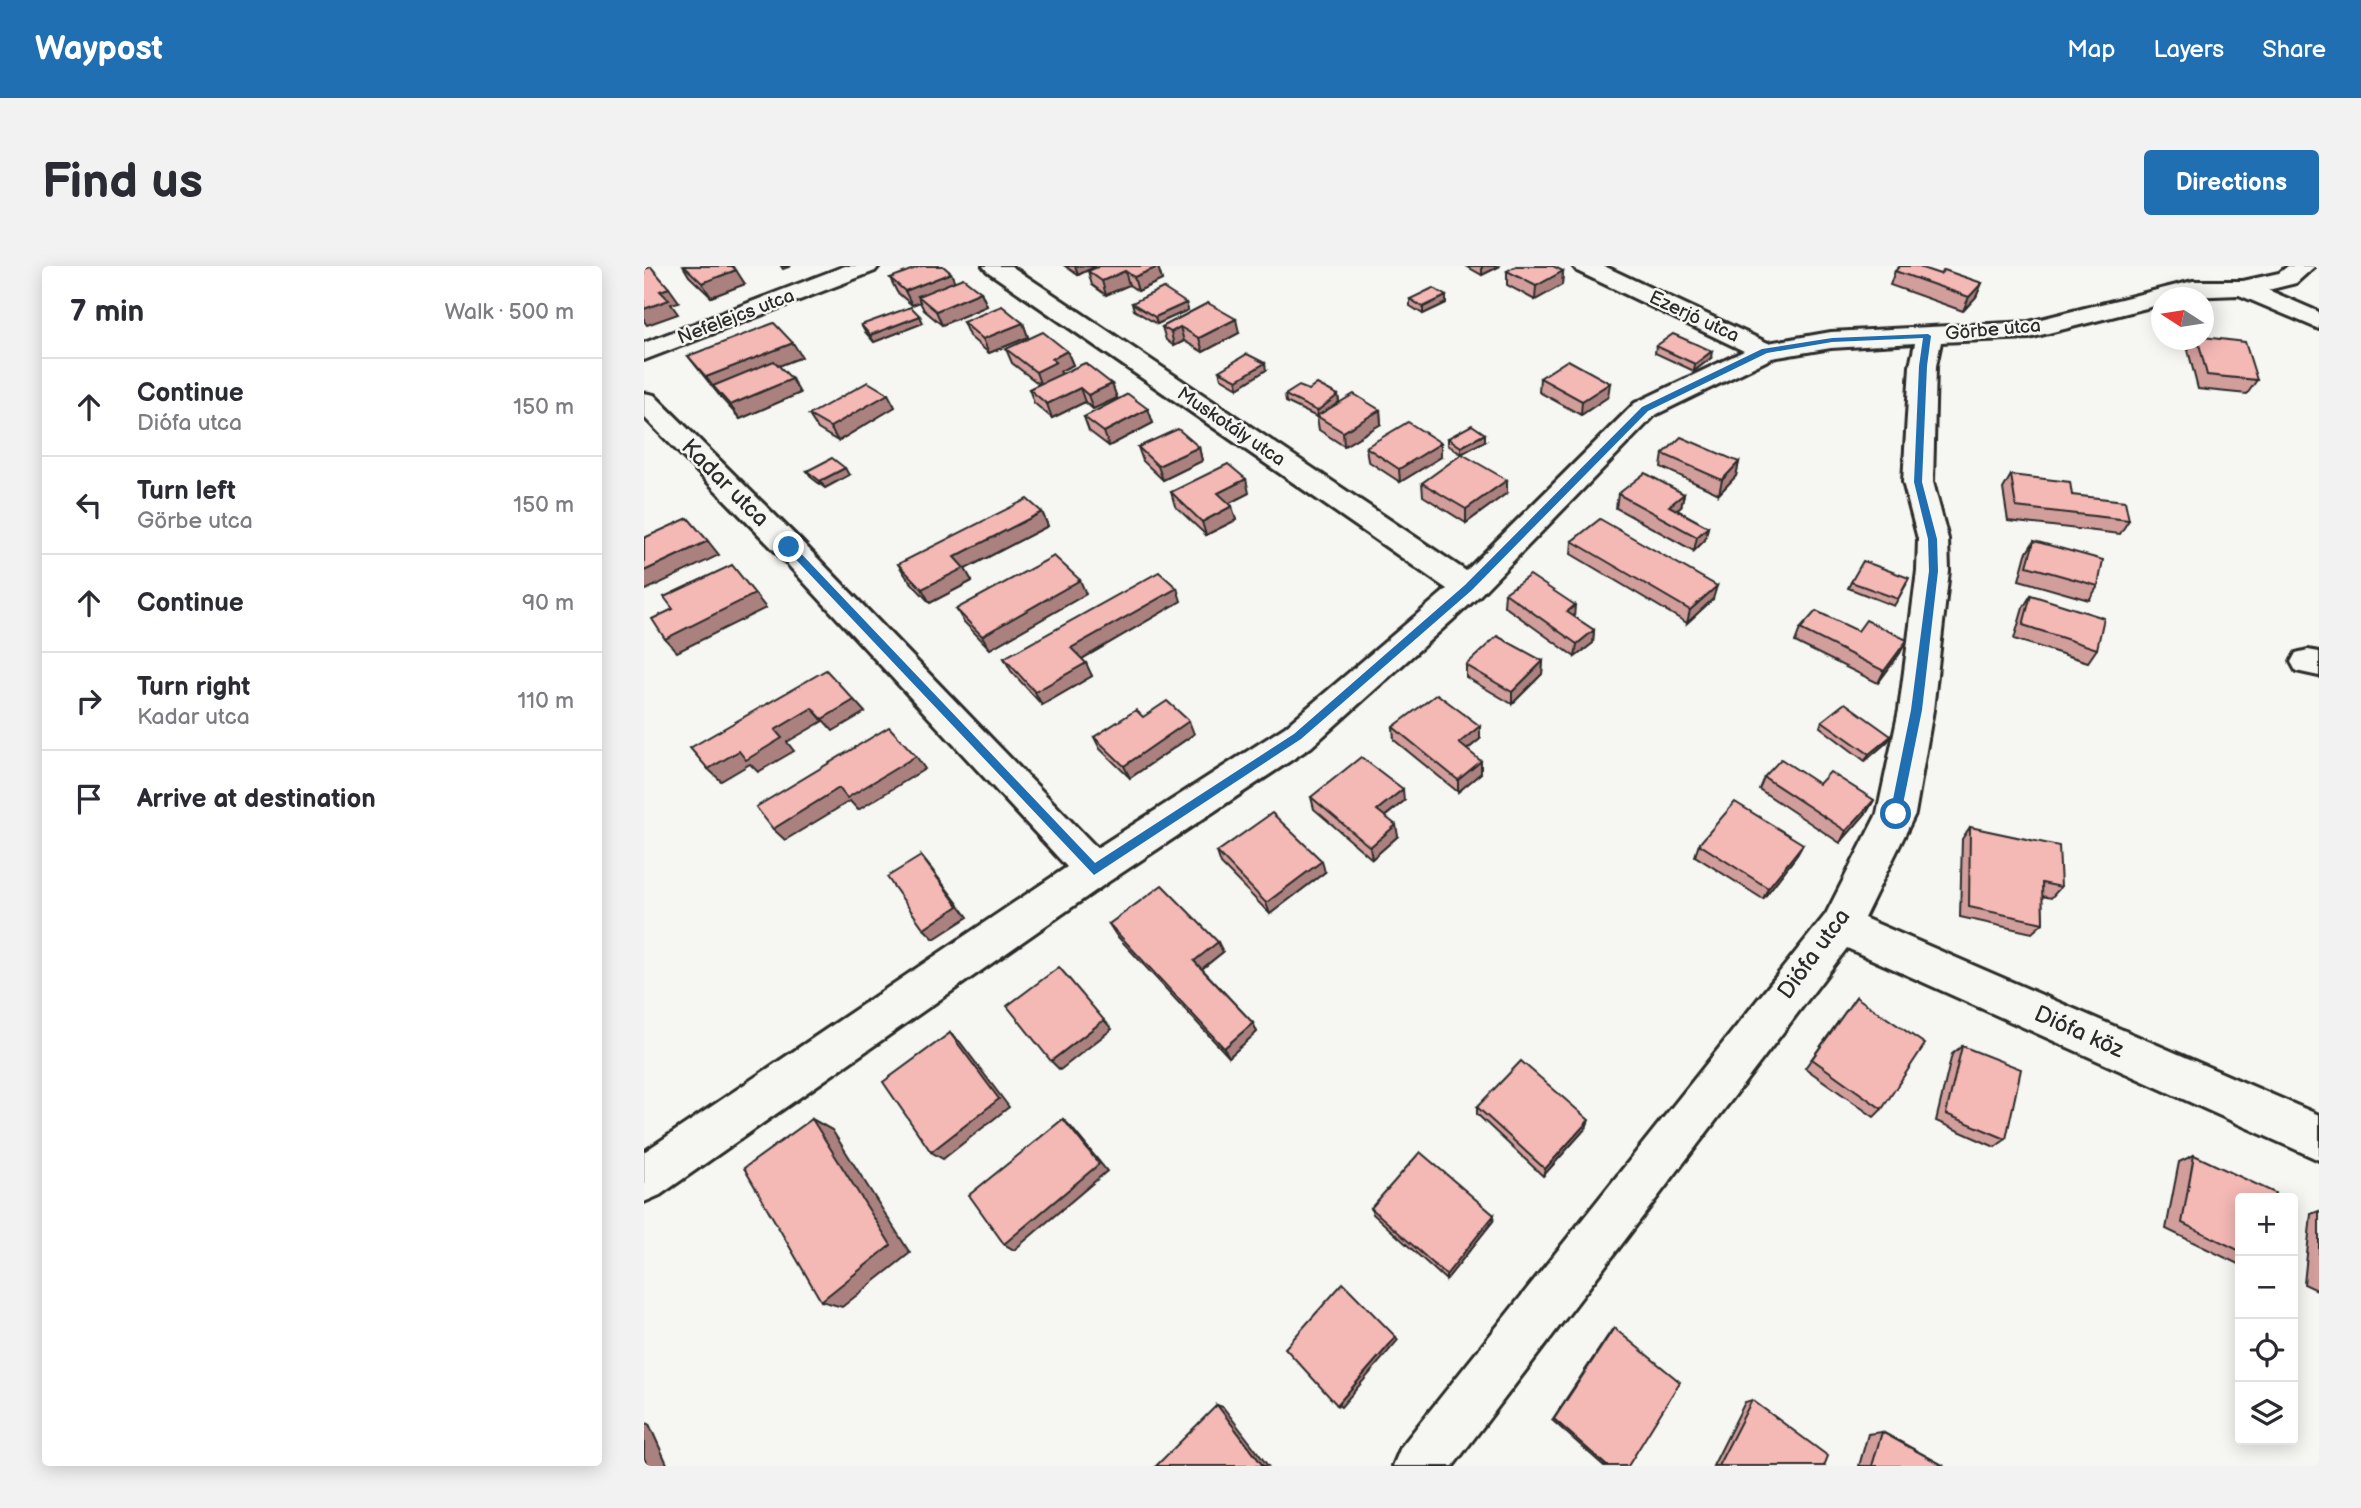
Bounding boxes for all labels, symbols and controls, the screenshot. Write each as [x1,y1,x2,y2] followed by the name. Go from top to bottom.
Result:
[35,29,163,69] text: Waypost
[2067,35,2115,64] text: Map
[2153,35,2224,64] text: Layers
[2262,35,2326,64] text: Share
[2144,150,2319,215] button: Directions
[42,153,203,212] text: Find us
[674,284,798,350] street label: Nefelejcs utca
[1645,286,1743,348] street label: Ezerjó utca
[2151,287,2214,350] north arrow
[70,294,144,330] text: 7 min
[444,298,574,326] text: Walk · 500 m
[1944,314,2042,346] street label: Görbe utca
[137,378,244,409] text: Continue
[1173,382,1289,472] street label: Muskotály utca
[70,388,108,426] icon: ahead
[513,393,574,421] text: 150 m
[137,409,242,437] text: Diófa utca
[675,433,775,533] street label: Kadar utca
[137,476,236,507] text: Turn left
[70,486,108,524] icon: left
[513,491,574,519] text: 150 m
[137,507,253,535] text: Görbe utca
[773,531,804,562] route end
[70,584,108,622] icon: ahead
[137,588,244,619] text: Continue
[522,589,574,617] text: 90 m
[137,672,250,703] text: Turn right
[70,682,108,720] icon: right
[517,687,574,715] text: 110 m
[137,703,250,731] text: Kadar utca
[70,780,108,818] icon: arrive
[137,784,376,815] text: Arrive at destination
[1880,798,1911,829] route start
[1772,903,1856,1005] street label: Diófa utca
[2030,1000,2129,1065] street label: Diófa köz
[2235,1193,2298,1445] map controls
[2235,1193,2298,1256] button: +
[2235,1256,2298,1319] button: −
[2235,1319,2298,1382] button: locate
[2235,1382,2298,1445] button: layers

